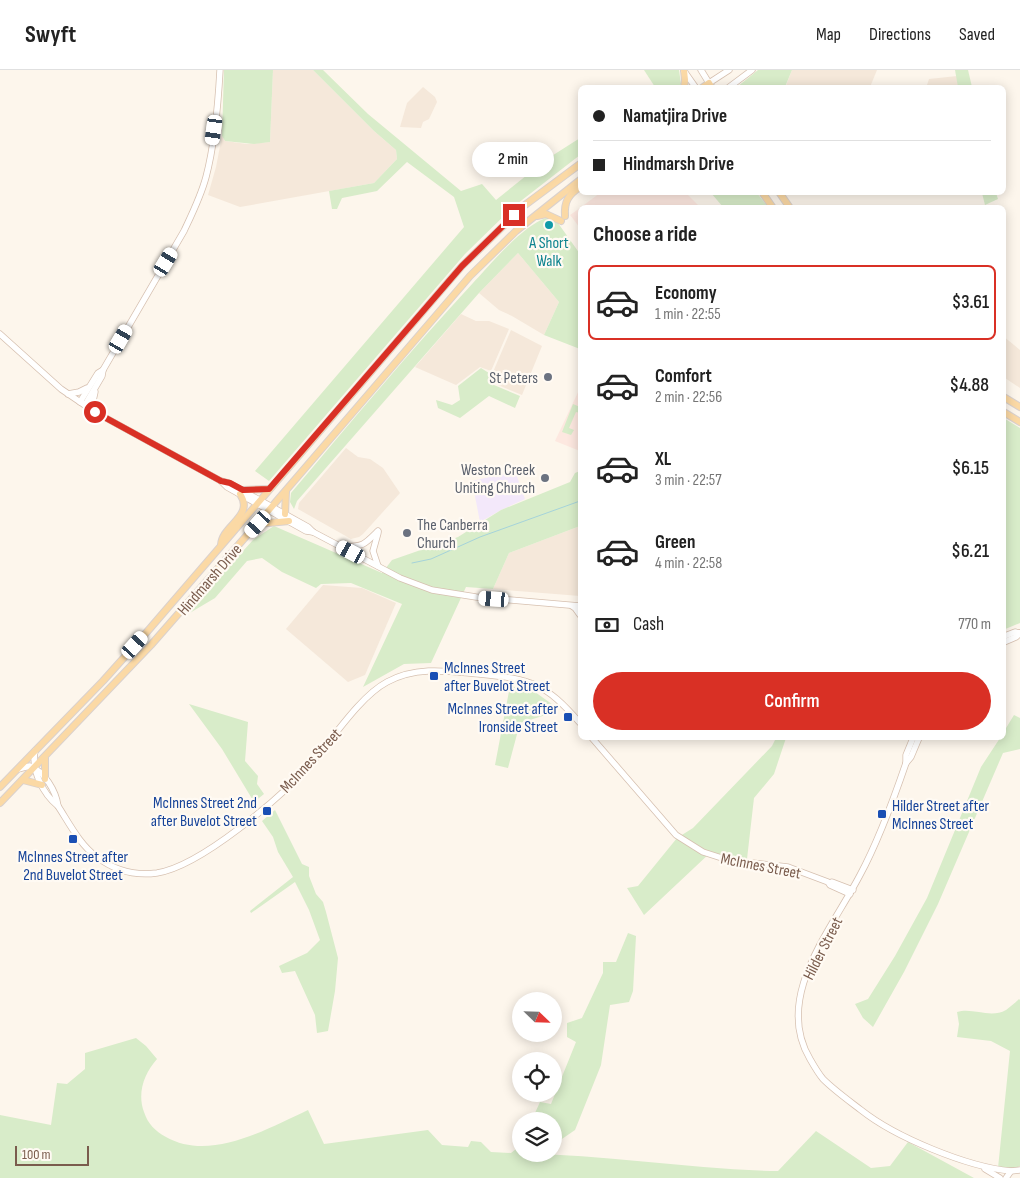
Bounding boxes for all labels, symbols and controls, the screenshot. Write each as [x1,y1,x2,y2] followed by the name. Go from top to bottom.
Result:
[25,20,76,49] text: Swyft
[816,24,841,45] text: Map
[869,24,931,45] text: Directions
[959,24,995,45] text: Saved
[623,105,727,128] text: Namatjira Drive
[204,114,223,146] car
[473,142,555,178] callout: 2 min
[498,150,528,169] text: 2 min
[623,153,734,176] text: Hindmarsh Drive
[503,204,525,226] route end
[543,219,555,231] marker: A Short Walk
[593,221,697,248] text: Choose a ride
[528,234,569,271] place label: A Short Walk
[151,245,180,279] car
[595,280,640,325] icon: car
[655,282,717,305] text: Economy
[952,291,989,314] text: $3.61
[655,305,721,324] text: 1 min · 22:55
[107,322,134,356] car
[595,363,640,408] icon: car
[655,365,712,388] text: Comfort
[489,369,538,388] place label: St Peters
[542,371,554,383] marker: St Peters
[949,374,989,397] text: $4.88
[655,388,722,407] text: 2 min · 22:56
[84,401,106,423] route start
[595,446,640,491] icon: car
[655,448,671,471] text: XL
[952,457,989,480] text: $6.15
[455,461,535,498] place label: Weston Creek Uniting Church
[655,471,722,490] text: 3 min · 22:57
[539,472,551,484] marker: Weston Creek Uniting Church
[242,508,273,540] car
[417,516,488,553] place label: The Canberra Church
[401,527,413,539] marker: The Canberra Church
[595,529,640,574] icon: car
[655,531,695,554] text: Green
[334,538,367,566] car
[174,540,246,620] street label: Hindmarsh Drive
[951,540,989,563] text: $6.21
[655,554,722,573] text: 4 min · 22:58
[478,590,509,608] car
[593,611,621,639] icon: cash
[633,613,664,636] text: Cash
[958,615,991,634] text: 770 m
[119,629,150,661] car
[444,659,550,696] place label: McInnes Street after Buvelot Street
[428,670,440,682] marker: McInnes Street after Buvelot Street
[593,672,991,730] button: Confirm
[448,700,558,737] place label: McInnes Street after Ironside Street
[562,711,574,723] marker: McInnes Street after Ironside Street
[276,725,346,797] street label: McInnes Street
[151,794,257,831] place label: McInnes Street 2nd after Buvelot Street
[892,797,990,834] place label: Hilder Street after McInnes Street
[261,805,273,817] marker: McInnes Street 2nd after Buvelot Street
[876,808,888,820] marker: Hilder Street after McInnes Street
[67,833,79,845] marker: McInnes Street after 2nd Buvelot Street
[18,848,129,885] place label: McInnes Street after 2nd Buvelot Street
[719,849,803,884] street label: McInnes Street
[799,914,847,983] street label: Hilder Street
[512,992,562,1042] north arrow
[512,992,562,1162] map controls
[512,1052,562,1102] button: locate
[512,1112,562,1162] button: layers
[15,1143,89,1166] scale bar
[22,1146,51,1163] text: 100 m

